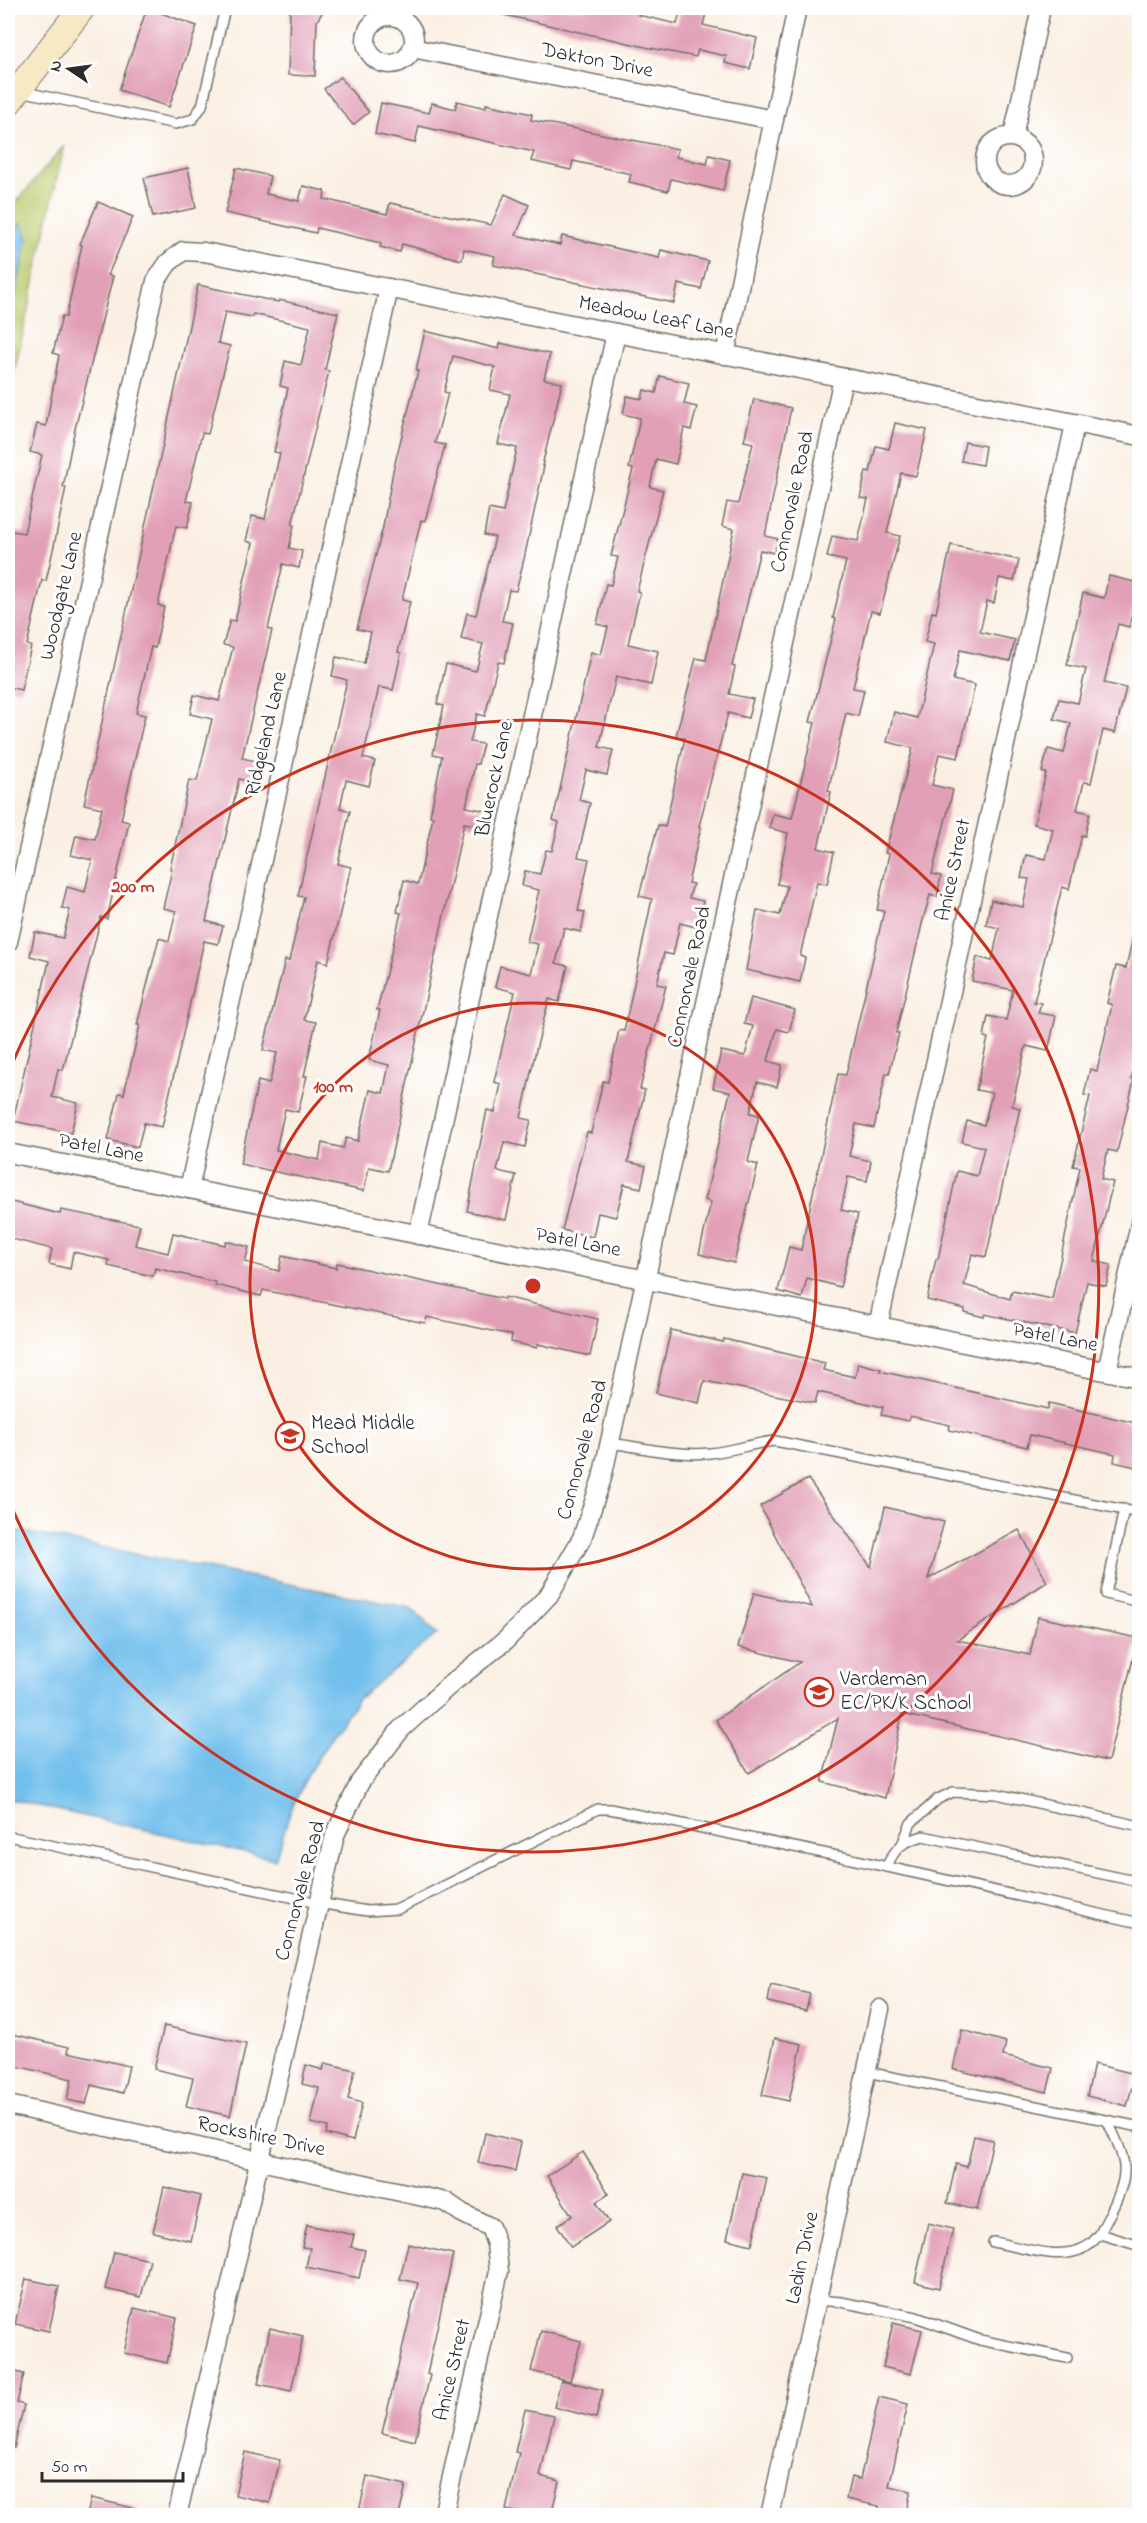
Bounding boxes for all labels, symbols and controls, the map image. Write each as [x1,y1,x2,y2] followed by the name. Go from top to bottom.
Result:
[538,35,656,87] street label: Dakton Drive
[39,39,99,99] north arrow
[43,58,69,74] text: N
[576,288,737,348] street label: Meadow Leaf Lane
[763,428,823,575] street label: Connorvale Road
[33,528,93,664] street label: Woodgate Lane
[238,668,298,800] street label: Ridgeland Lane
[468,718,522,841] street label: Bluerock Lane
[929,816,979,924] street label: Anice Street
[111,875,155,901] text: 200 m
[660,903,720,1050] street label: Connorvale Road
[313,1075,353,1101] text: 100 m
[56,1126,147,1172] street label: Patel Lane
[533,1220,624,1266] street label: Patel Lane
[523,1276,543,1296] centre of rings
[1010,1315,1101,1361] street label: Patel Lane
[550,1376,616,1523] street label: Connorvale Road
[311,1409,415,1463] place label: Mead Middle School
[274,1420,306,1452] school or university icon: Mead Middle School
[839,1665,971,1719] place label: Vardeman EC/PK/K School
[803,1676,835,1708] school or university icon: Vardeman EC/PK/K School
[268,1817,334,1964] street label: Connorvale Road
[194,2109,329,2165] street label: Rockshire Drive
[779,2208,828,2307] street label: Ladin Drive
[427,2316,479,2424] street label: Anice Street
[42,2445,183,2483] scale bar
[51,2455,88,2481] text: 50 m

